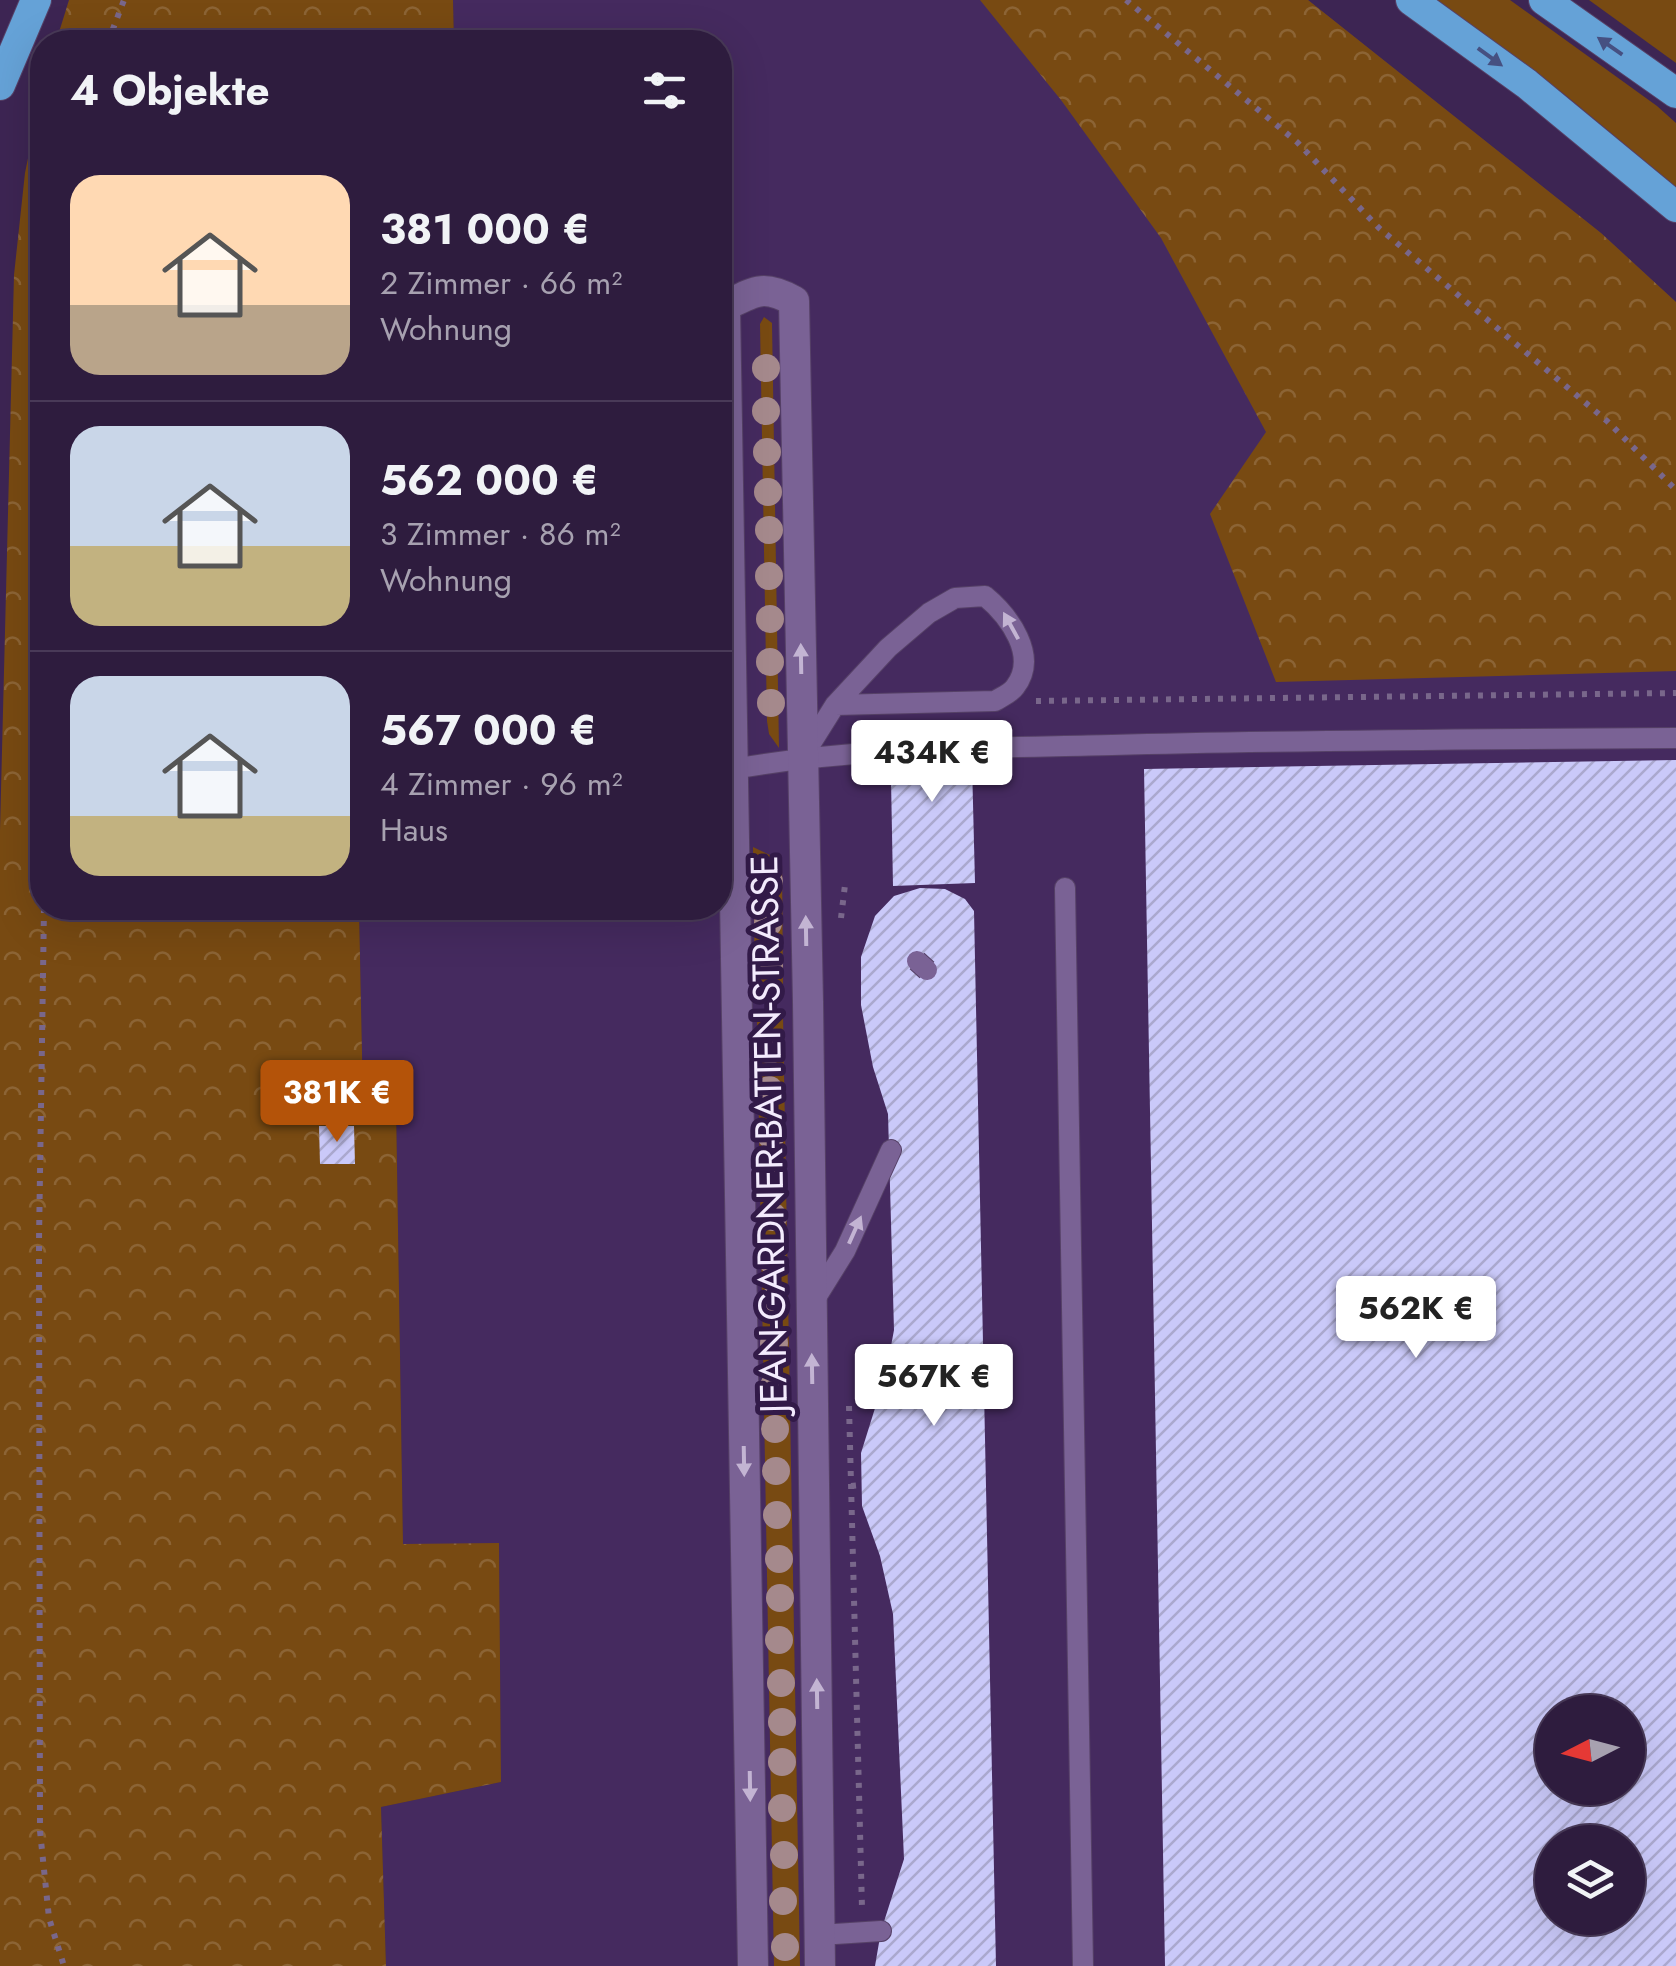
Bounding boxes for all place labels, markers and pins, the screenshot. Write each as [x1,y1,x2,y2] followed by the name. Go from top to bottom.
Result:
[851,720,1013,805] pin: 434K €
[256,1060,418,1145] pin: 381K €
[1335,1276,1497,1361] pin: 562K €
[853,1344,1015,1429] pin: 567K €

